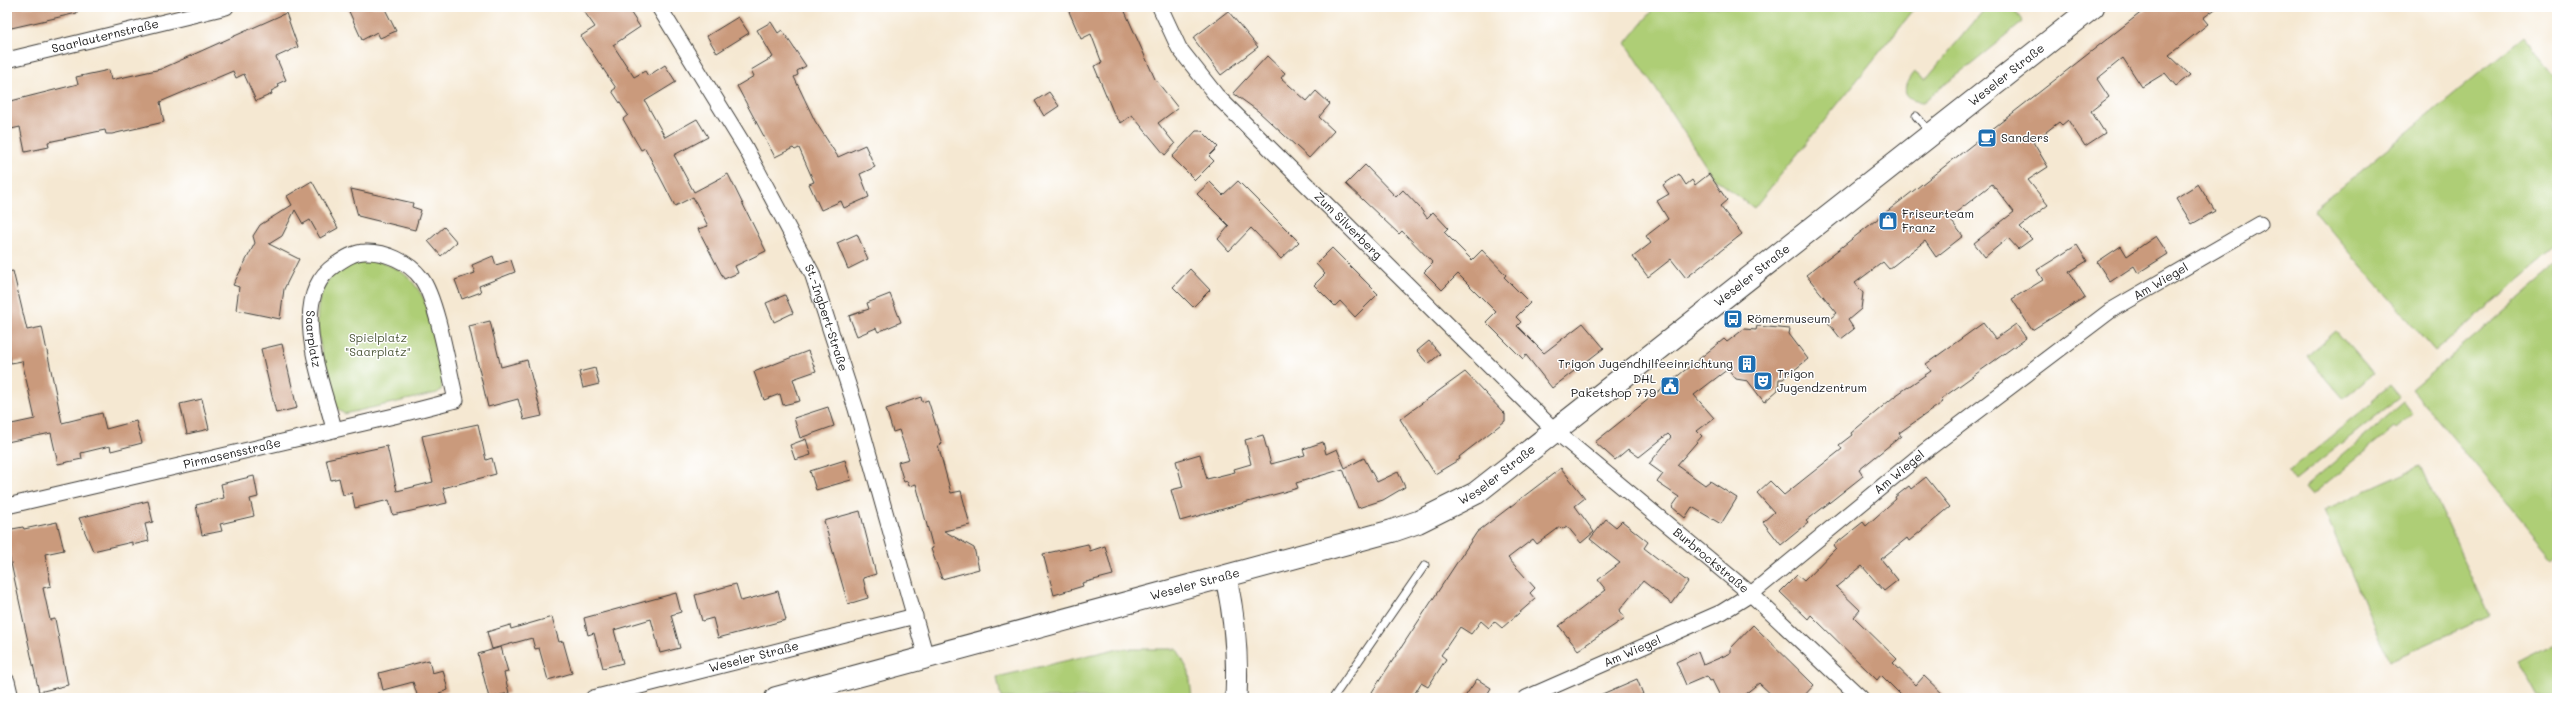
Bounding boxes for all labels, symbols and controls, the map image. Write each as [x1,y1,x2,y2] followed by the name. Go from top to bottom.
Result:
[50,15,160,56] street label: Saarlauternstraße
[1965,39,2047,109] street label: Weseler Straße
[1976,127,1998,149] cafe icon: Sanders
[2001,129,2049,145] place label: Sanders
[1311,188,1386,262] street label: Zum Silverberg
[1902,205,1974,235] place label: Friseurteam Franz
[1877,210,1899,232] shop icon: Friseurteam Franz
[1710,240,1793,310] street label: Weseler Straße
[2130,259,2191,303] street label: Am Wiegel
[802,261,852,373] street label: St.-Ingbert-Straße
[1722,308,1744,330] bus stop icon: Römermuseum
[303,310,326,369] street label: Saarplatz
[1747,310,1830,326] place label: Römermuseum
[345,329,411,359] park label: Spielplatz "Saarplatz"
[1736,353,1758,375] building icon: Trigon Jugendhilfeeinrichtung
[1558,355,1733,371] place label: Trigon Jugendhilfeeinrichtung
[1777,365,1867,395] place label: Trigon Jugendzentrum
[1571,370,1657,400] place label: DHL Paketshop 779
[1752,370,1774,392] theatre icon: Trigon Jugendzentrum
[1659,375,1681,397] public building icon: DHL Paketshop 779
[181,434,282,472] street label: Pirmasensstraße
[1455,440,1538,508] street label: Weseler Straße
[1870,446,1927,497] street label: Am Wiegel
[1670,524,1753,596] street label: Burbrockstraße
[1148,564,1241,603] street label: Weseler Straße
[1601,631,1663,670] street label: Am Wiegel
[707,637,800,675] street label: Weseler Straße

